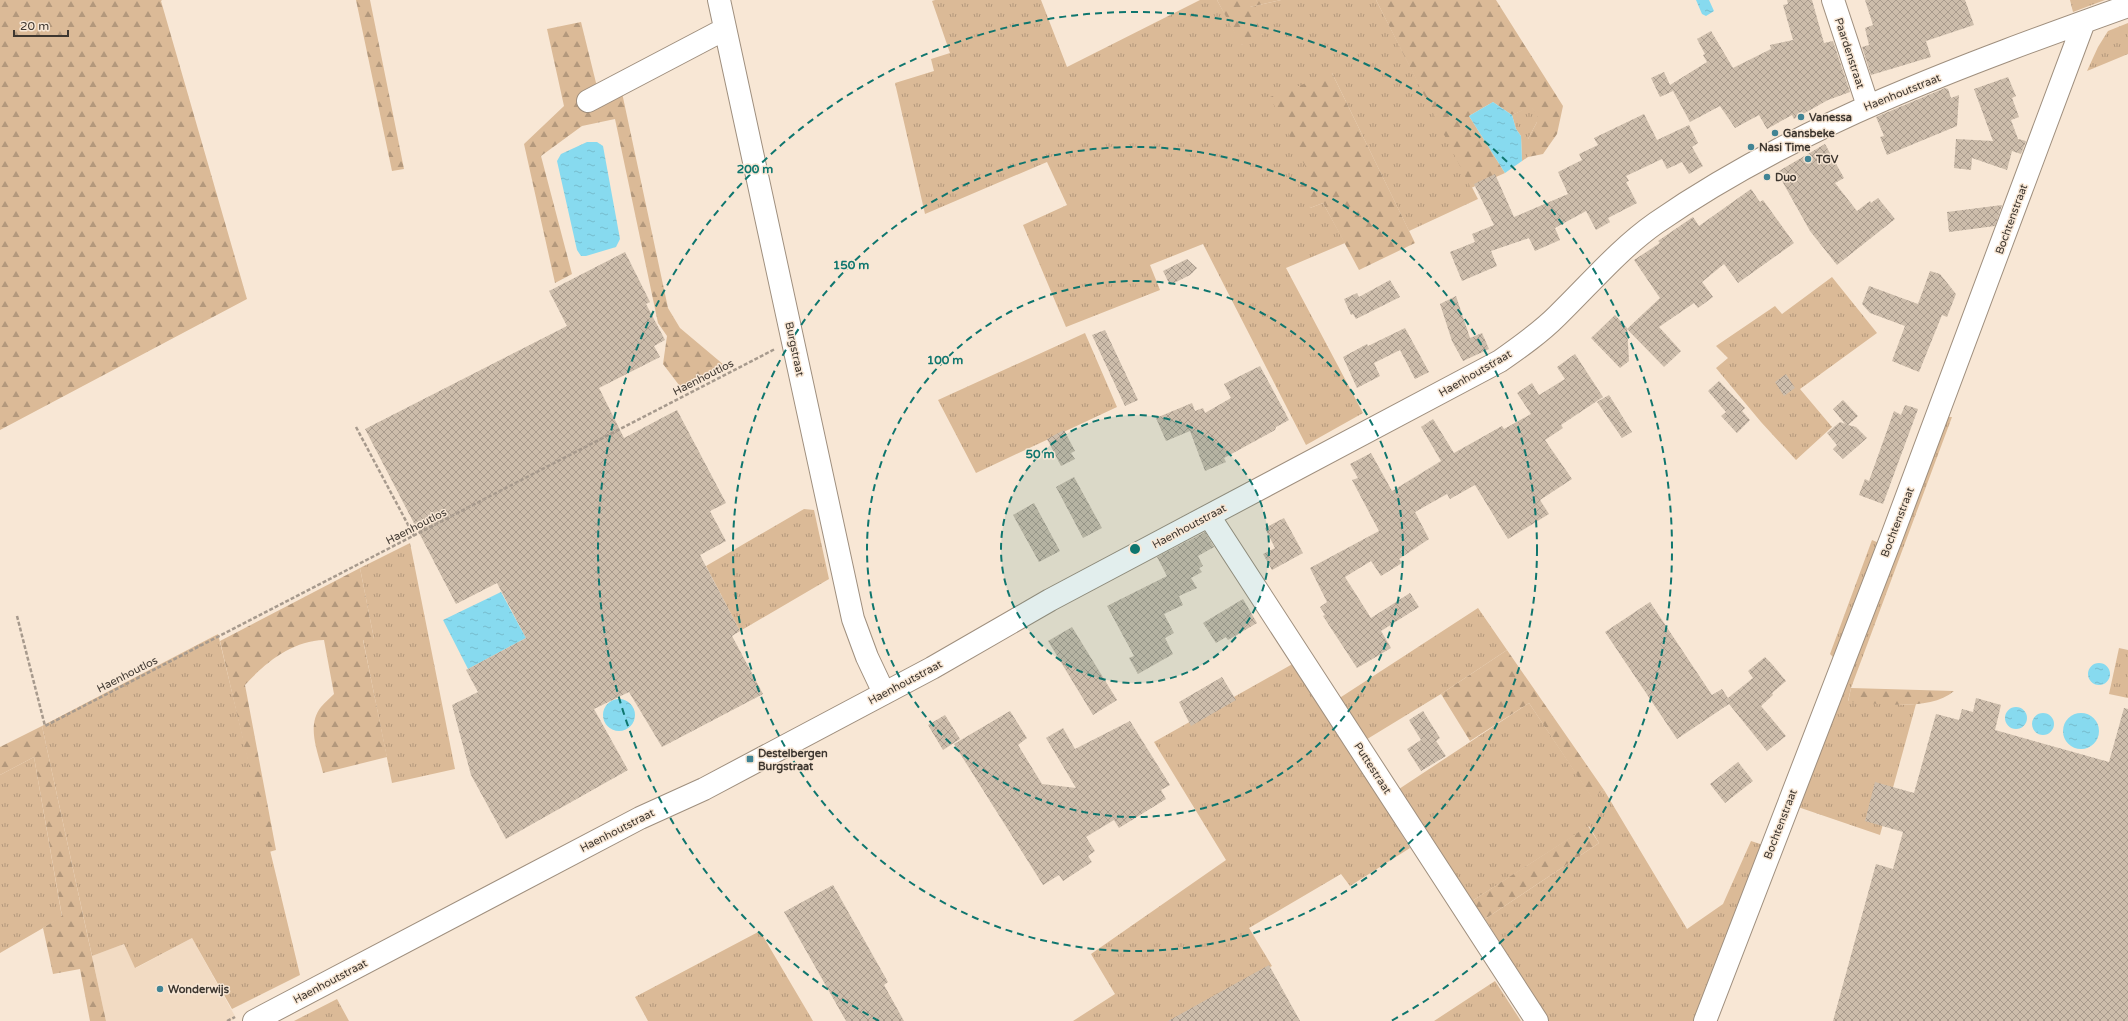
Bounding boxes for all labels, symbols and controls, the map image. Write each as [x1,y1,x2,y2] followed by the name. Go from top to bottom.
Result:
[14,12,68,38] scale bar
[1832,16,1867,90] street label: Paardenstraat
[20,19,49,33] text: 20 m
[1862,71,1943,114] street label: Haenhoutstraat
[1809,111,1852,124] place label: Vanessa
[1796,112,1806,122] marker: Vanessa
[1783,127,1836,140] place label: Gansbeke
[1770,128,1780,138] marker: Gansbeke
[1759,141,1811,154] place label: Nasi Time
[1746,142,1756,152] marker: Nasi Time
[1815,153,1839,166] place label: TGV
[1803,154,1813,164] marker: TGV
[737,162,773,176] text: 200 m
[1775,171,1797,184] place label: Duo
[1762,172,1772,182] marker: Duo
[1993,182,2030,256] street label: Bochtenstraat
[833,258,869,272] text: 150 m
[782,321,807,378] street label: Burgstraat
[1437,347,1514,400] street label: Haenhoutstraat
[927,353,963,367] text: 100 m
[671,357,736,398] street label: Haenhoutlos
[1025,447,1055,461] text: 50 m
[1878,485,1917,559] street label: Bochtenstraat
[1150,502,1228,551] street label: Haenhoutstraat
[384,506,449,547] street label: Haenhoutlos
[1128,542,1142,556] centre of rings
[95,654,160,695] street label: Haenhoutlos
[866,658,944,707] street label: Haenhoutstraat
[1351,740,1394,796] street label: Puttestraat
[758,747,828,774] place label: Destelbergen Burgstraat
[745,754,755,764] marker: Destelbergen Burgstraat
[1761,787,1800,861] street label: Bochtenstraat
[578,806,657,855] street label: Haenhoutstraat
[291,957,369,1006] street label: Haenhoutstraat
[168,983,230,997] place label: Wonderwijs
[155,984,165,994] marker: Wonderwijs

